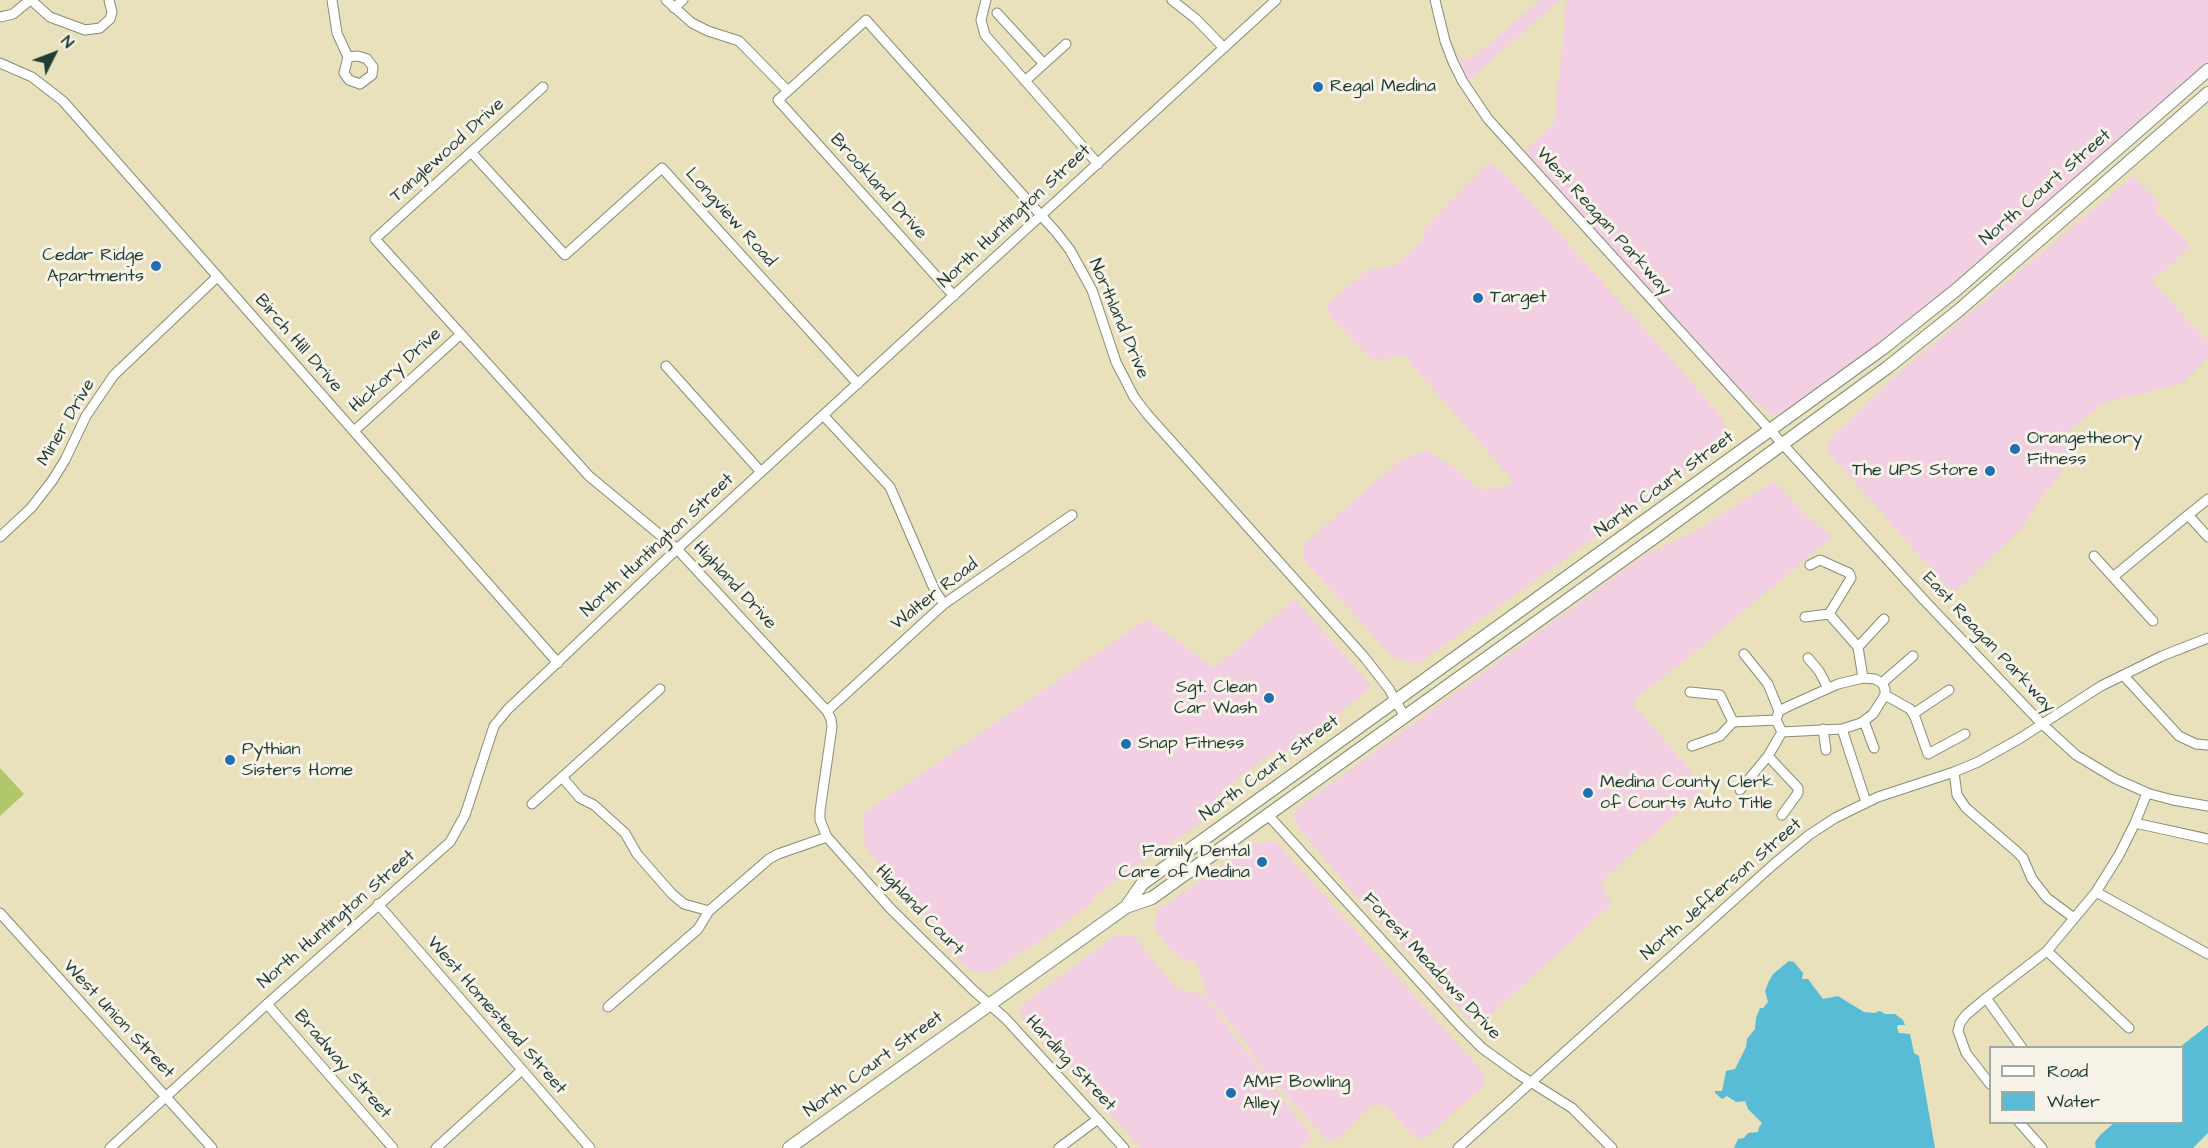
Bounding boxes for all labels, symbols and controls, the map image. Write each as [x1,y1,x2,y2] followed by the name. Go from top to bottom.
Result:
[24,24,84,84] north arrow
[56,31,79,53] text: N
[1330,76,1436,98] place label: Regal Medina
[1311,80,1325,94] marker: Regal Medina
[387,94,509,208] street label: Tanglewood Drive
[1976,125,2116,251] street label: North Court Street
[825,130,931,244] street label: Brookland Drive
[934,140,1096,294] street label: North Huntington Street
[1531,144,1675,300] street label: West Reagan Parkway
[680,164,780,272] street label: Longview Road
[42,245,144,288] place label: Cedar Ridge Apartments
[1083,256,1153,382] street label: Northland Drive
[149,259,163,273] marker: Cedar Ridge Apartments
[1490,287,1547,309] place label: Target
[250,291,346,397] street label: Birch Hill Drive
[1471,291,1485,305] marker: Target
[345,324,447,418] street label: Hickory Drive
[33,376,101,470] street label: Miner Drive
[1591,427,1739,543] street label: North Court Street
[2027,428,2142,470] place label: Orangetheory Fitness
[2008,442,2022,456] marker: Orangetheory Fitness
[1852,460,1978,482] place label: The UPS Store
[1983,464,1997,478] marker: The UPS Store
[577,469,739,623] street label: North Huntington Street
[688,537,780,635] street label: Highland Drive
[887,554,983,636] street label: Walter Road
[1917,568,2059,718] street label: East Reagan Parkway
[1174,677,1257,720] place label: Sgt. Clean Car Wash
[1262,691,1276,705] marker: Sgt. Clean Car Wash
[1196,711,1344,827] street label: North Court Street
[1138,733,1244,755] place label: Snap Fitness
[1119,737,1133,751] marker: Snap Fitness
[242,739,353,782] place label: Pythian Sisters Home
[223,753,237,767] marker: Pythian Sisters Home
[1600,772,1774,814] place label: Medina County Clerk of Courts Auto Title
[1581,786,1595,800] marker: Medina County Clerk of Courts Auto Title
[1637,814,1807,966] street label: North Jefferson Street
[1118,841,1250,884] place label: Family Dental Care of Medina
[254,846,420,994] street label: North Huntington Street
[1255,855,1269,869] marker: Family Dental Care of Medina
[870,861,968,961] street label: Highland Court
[1357,889,1505,1045] street label: Forest Meadows Drive
[422,933,570,1099] street label: West Homestead Street
[58,956,178,1084] street label: West Union Street
[289,1006,395,1124] street label: Bradway Street
[800,1007,948,1123] street label: North Court Street
[1020,1012,1120,1116] street label: Harding Street
[1989,1046,2184,1124] legend
[2047,1059,2088,1084] text: Road
[1243,1072,1350,1114] place label: AMF Bowling Alley
[1224,1086,1238,1100] marker: AMF Bowling Alley
[2047,1089,2100,1114] text: Water

